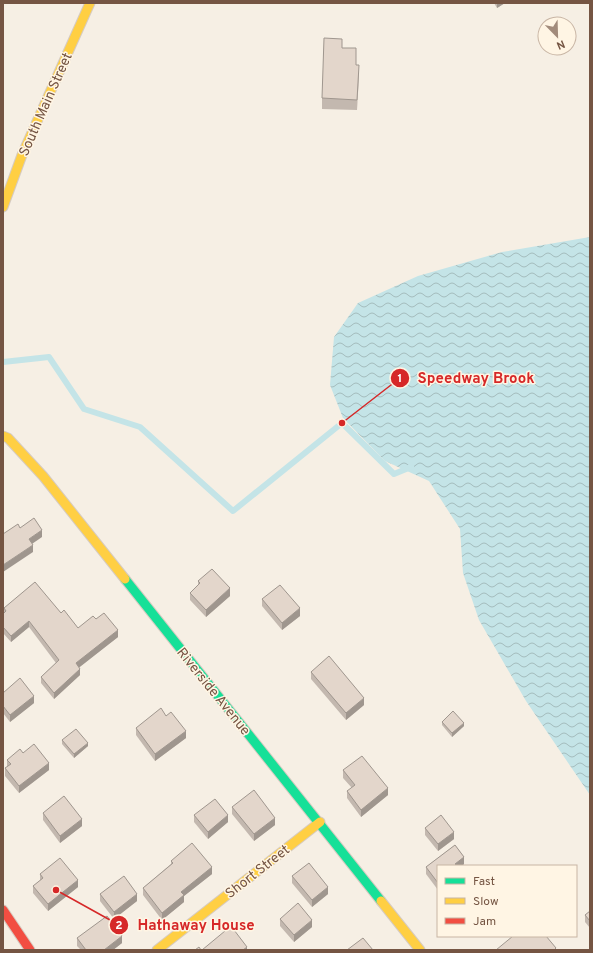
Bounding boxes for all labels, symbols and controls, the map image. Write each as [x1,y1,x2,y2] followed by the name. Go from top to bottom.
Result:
[537,16,577,56] north arrow
[554,36,567,52] text: N
[16,50,77,159] street label: South Main Street
[390,365,543,392] callout: Speedway Brook
[417,370,535,389] text: Speedway Brook
[398,371,402,387] text: 1
[172,645,253,739] street label: Riverside Avenue
[222,842,293,903] street label: Short Street
[437,865,577,937] legend
[473,874,495,890] text: Fast
[473,894,499,910] text: Slow
[109,912,262,939] callout: Hathaway House
[473,914,496,930] text: Jam
[137,917,255,936] text: Hathaway House
[115,918,123,934] text: 2

